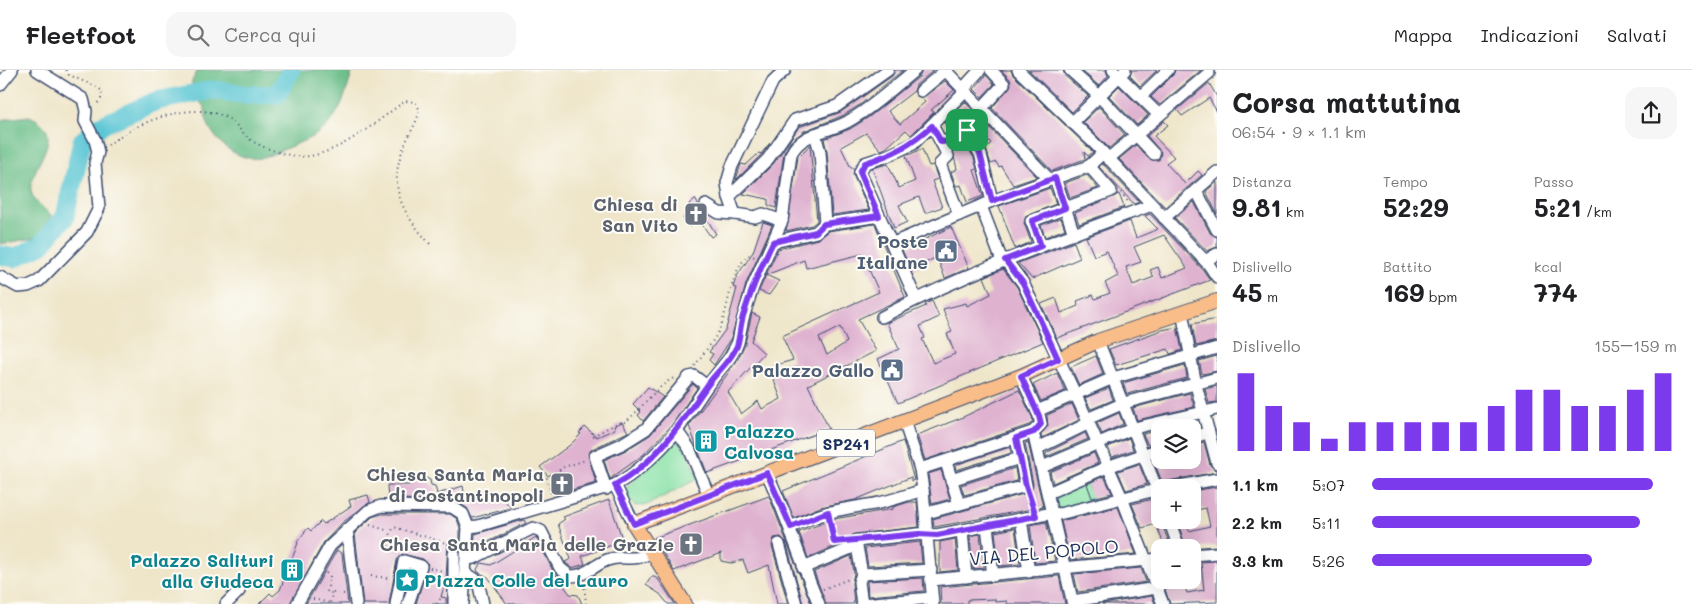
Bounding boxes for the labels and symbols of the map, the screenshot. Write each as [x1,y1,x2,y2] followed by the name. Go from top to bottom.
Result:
[946,109,988,151] pin
[593,192,678,237] place label: Chiesa di San Vito
[683,201,709,227] church icon: Chiesa di San Vito
[857,229,928,274] place label: Poste Italiane
[933,238,959,264] public building icon: Poste Italiane
[879,357,905,383] public building icon: Palazzo Gallo
[751,358,874,382] place label: Palazzo Gallo
[724,419,795,464] place label: Palazzo Calvosa
[693,428,719,454] building icon: Palazzo Calvosa
[817,429,875,456] road number: SP241
[366,462,544,507] place label: Chiesa Santa Maria di Costantinopoli
[549,471,575,497] church icon: Chiesa Santa Maria di Costantinopoli
[678,531,704,557] church icon: Chiesa Santa Maria delle Grazie
[380,532,674,556] place label: Chiesa Santa Maria delle Grazie
[968,534,1120,570] street label: VIA DEL POPOLO
[130,548,274,593] place label: Palazzo Salituri alla Giudeca
[279,557,305,583] building icon: Palazzo Salituri alla Giudeca
[394,567,420,593] place icon: Piazza Colle del Lauro
[424,568,628,592] place label: Piazza Colle del Lauro

